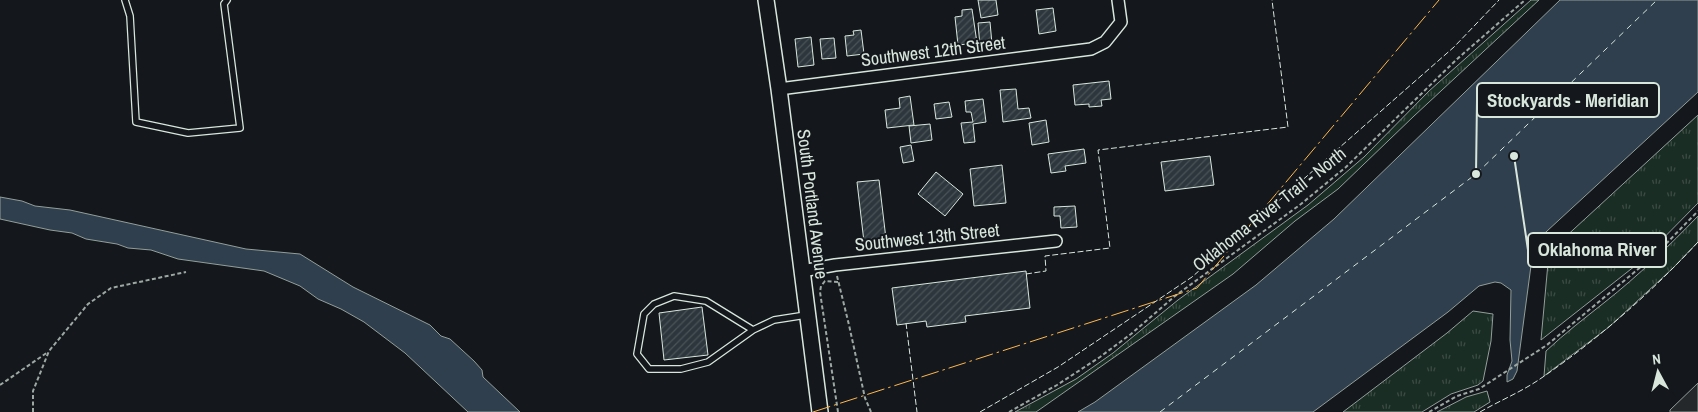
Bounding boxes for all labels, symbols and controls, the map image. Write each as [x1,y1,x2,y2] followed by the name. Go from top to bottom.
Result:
[859,30,1007,72] street label: Southwest 12th Street
[1477,83,1659,117] callout: Stockyards - Meridian
[1487,87,1649,113] text: Stockyards - Meridian
[791,128,835,280] street label: South Portland Avenue
[1187,141,1351,277] street label: Oklahoma River Trail - North
[853,217,1001,257] street label: Southwest 13th Street
[1528,233,1666,267] callout: Oklahoma River
[1538,236,1656,262] text: Oklahoma River
[1633,347,1683,397] north arrow
[1651,350,1662,369] text: N

